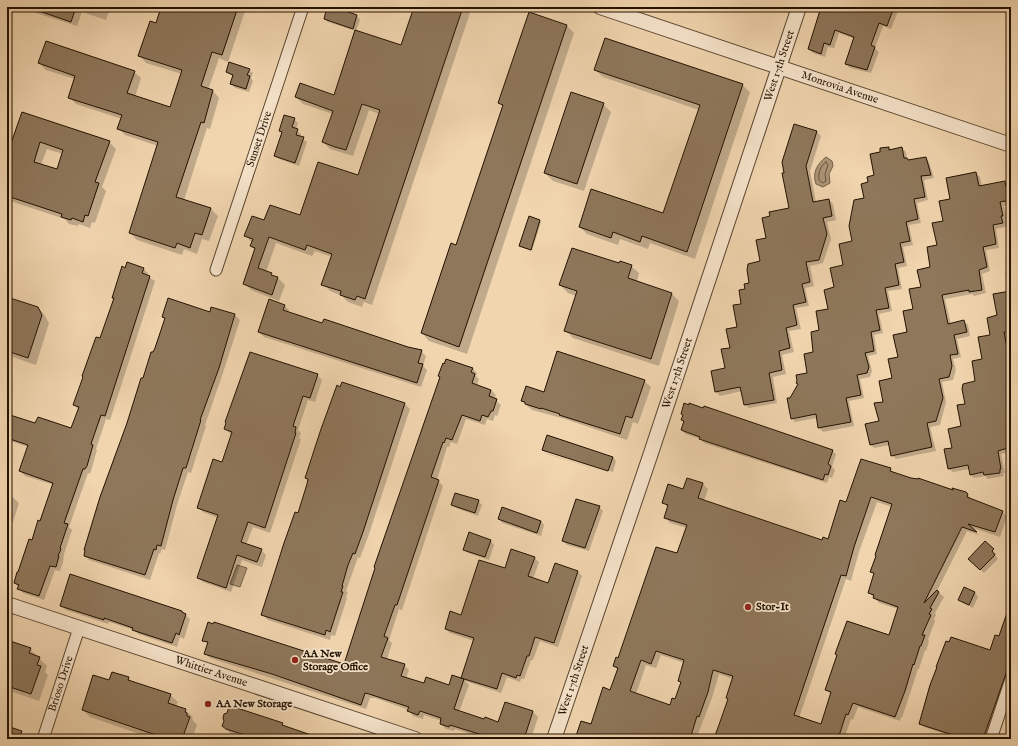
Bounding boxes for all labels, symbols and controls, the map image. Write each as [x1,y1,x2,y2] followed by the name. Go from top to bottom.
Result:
[761,28,798,103] street label: West 17th Street
[799,68,880,107] street label: Monrovia Avenue
[244,109,275,169] street label: Sunset Drive
[659,336,696,410] street label: West 17th Street
[756,600,789,614] place label: Stor-It
[743,602,753,612] marker: Stor-It
[555,643,592,717] street label: West 17th Street
[302,647,368,674] place label: AA New Storage Office
[173,653,249,690] street label: Whittier Avenue
[45,654,77,714] street label: Brioso Drive
[290,655,300,665] marker: AA New Storage Office
[215,697,292,711] place label: AA New Storage
[203,699,213,709] marker: AA New Storage

